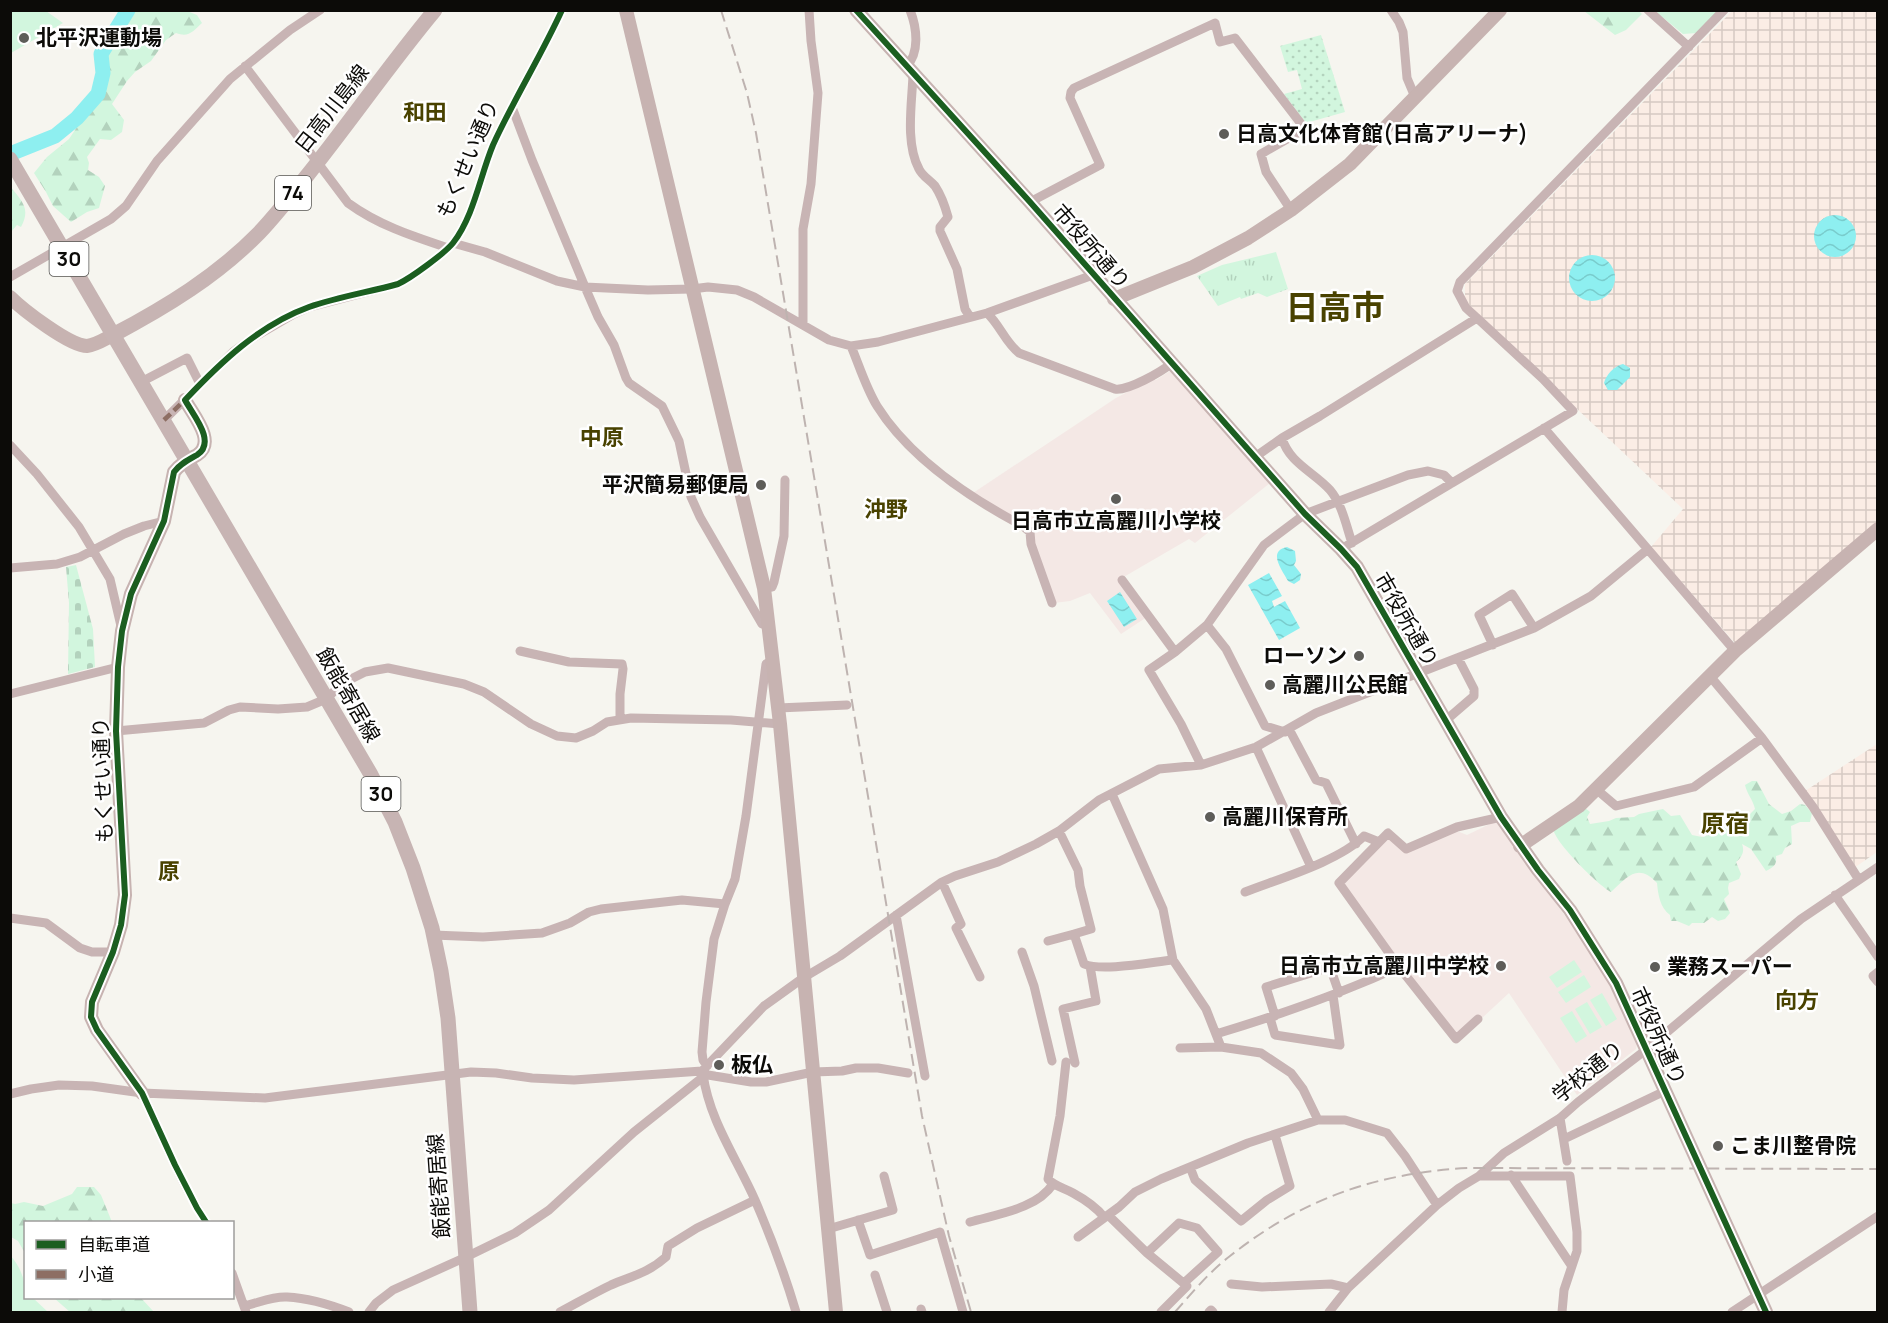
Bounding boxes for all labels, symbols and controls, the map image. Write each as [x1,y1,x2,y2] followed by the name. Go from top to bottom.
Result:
[36,23,162,51] place label: 北平沢運動場
[17,31,31,45] marker: 北平沢運動場
[288,58,375,158] street label: 日高川島線
[430,95,505,222] street label: もくせい通り
[403,97,447,127] district label: 和田
[1236,119,1528,147] place label: 日高文化体育館(日高アリーナ)
[1217,127,1231,141] marker: 日高文化体育館(日高アリーナ)
[275,176,311,210] road number: 74
[1047,198,1137,295] street label: 市役所通り
[50,242,88,276] road number: 30
[1286,284,1385,329] district label: 日高市
[580,422,624,452] district label: 中原
[602,470,749,498] place label: 平沢簡易郵便局
[754,478,768,492] marker: 平沢簡易郵便局
[1109,492,1123,506] marker: 日高市立高麗川小学校
[864,494,908,524] district label: 沖野
[1011,506,1221,534] place label: 日高市立高麗川小学校
[1368,567,1445,672] street label: 市役所通り
[1263,641,1347,669] place label: ローソン
[310,642,387,747] street label: 飯能寄居線
[1352,649,1366,663] marker: ローソン
[1282,670,1408,698] place label: 高麗川公民館
[1263,678,1277,692] marker: 高麗川公民館
[86,717,118,843] street label: もくせい通り
[362,777,400,811] road number: 30
[1222,802,1348,830] place label: 高麗川保育所
[1701,806,1749,839] district label: 原宿
[1203,810,1217,824] marker: 高麗川保育所
[158,856,180,886] district label: 原
[1279,951,1489,979] place label: 日高市立高麗川中学校
[1667,952,1793,980] place label: 業務スーパー
[1494,959,1508,973] marker: 日高市立高麗川中学校
[1648,960,1662,974] marker: 業務スーパー
[1625,982,1693,1089] street label: 市役所通り
[1775,985,1819,1015] district label: 向方
[1546,1034,1629,1109] street label: 学校通り
[731,1050,773,1078] place label: 板仏
[712,1058,726,1072] marker: 板仏
[1730,1131,1856,1159] place label: こま川整骨院
[420,1133,456,1239] street label: 飯能寄居線
[1711,1139,1725,1153] marker: こま川整骨院
[24,1221,234,1299] legend
[78,1232,150,1256] text: 自転車道
[78,1262,114,1286] text: 小道

